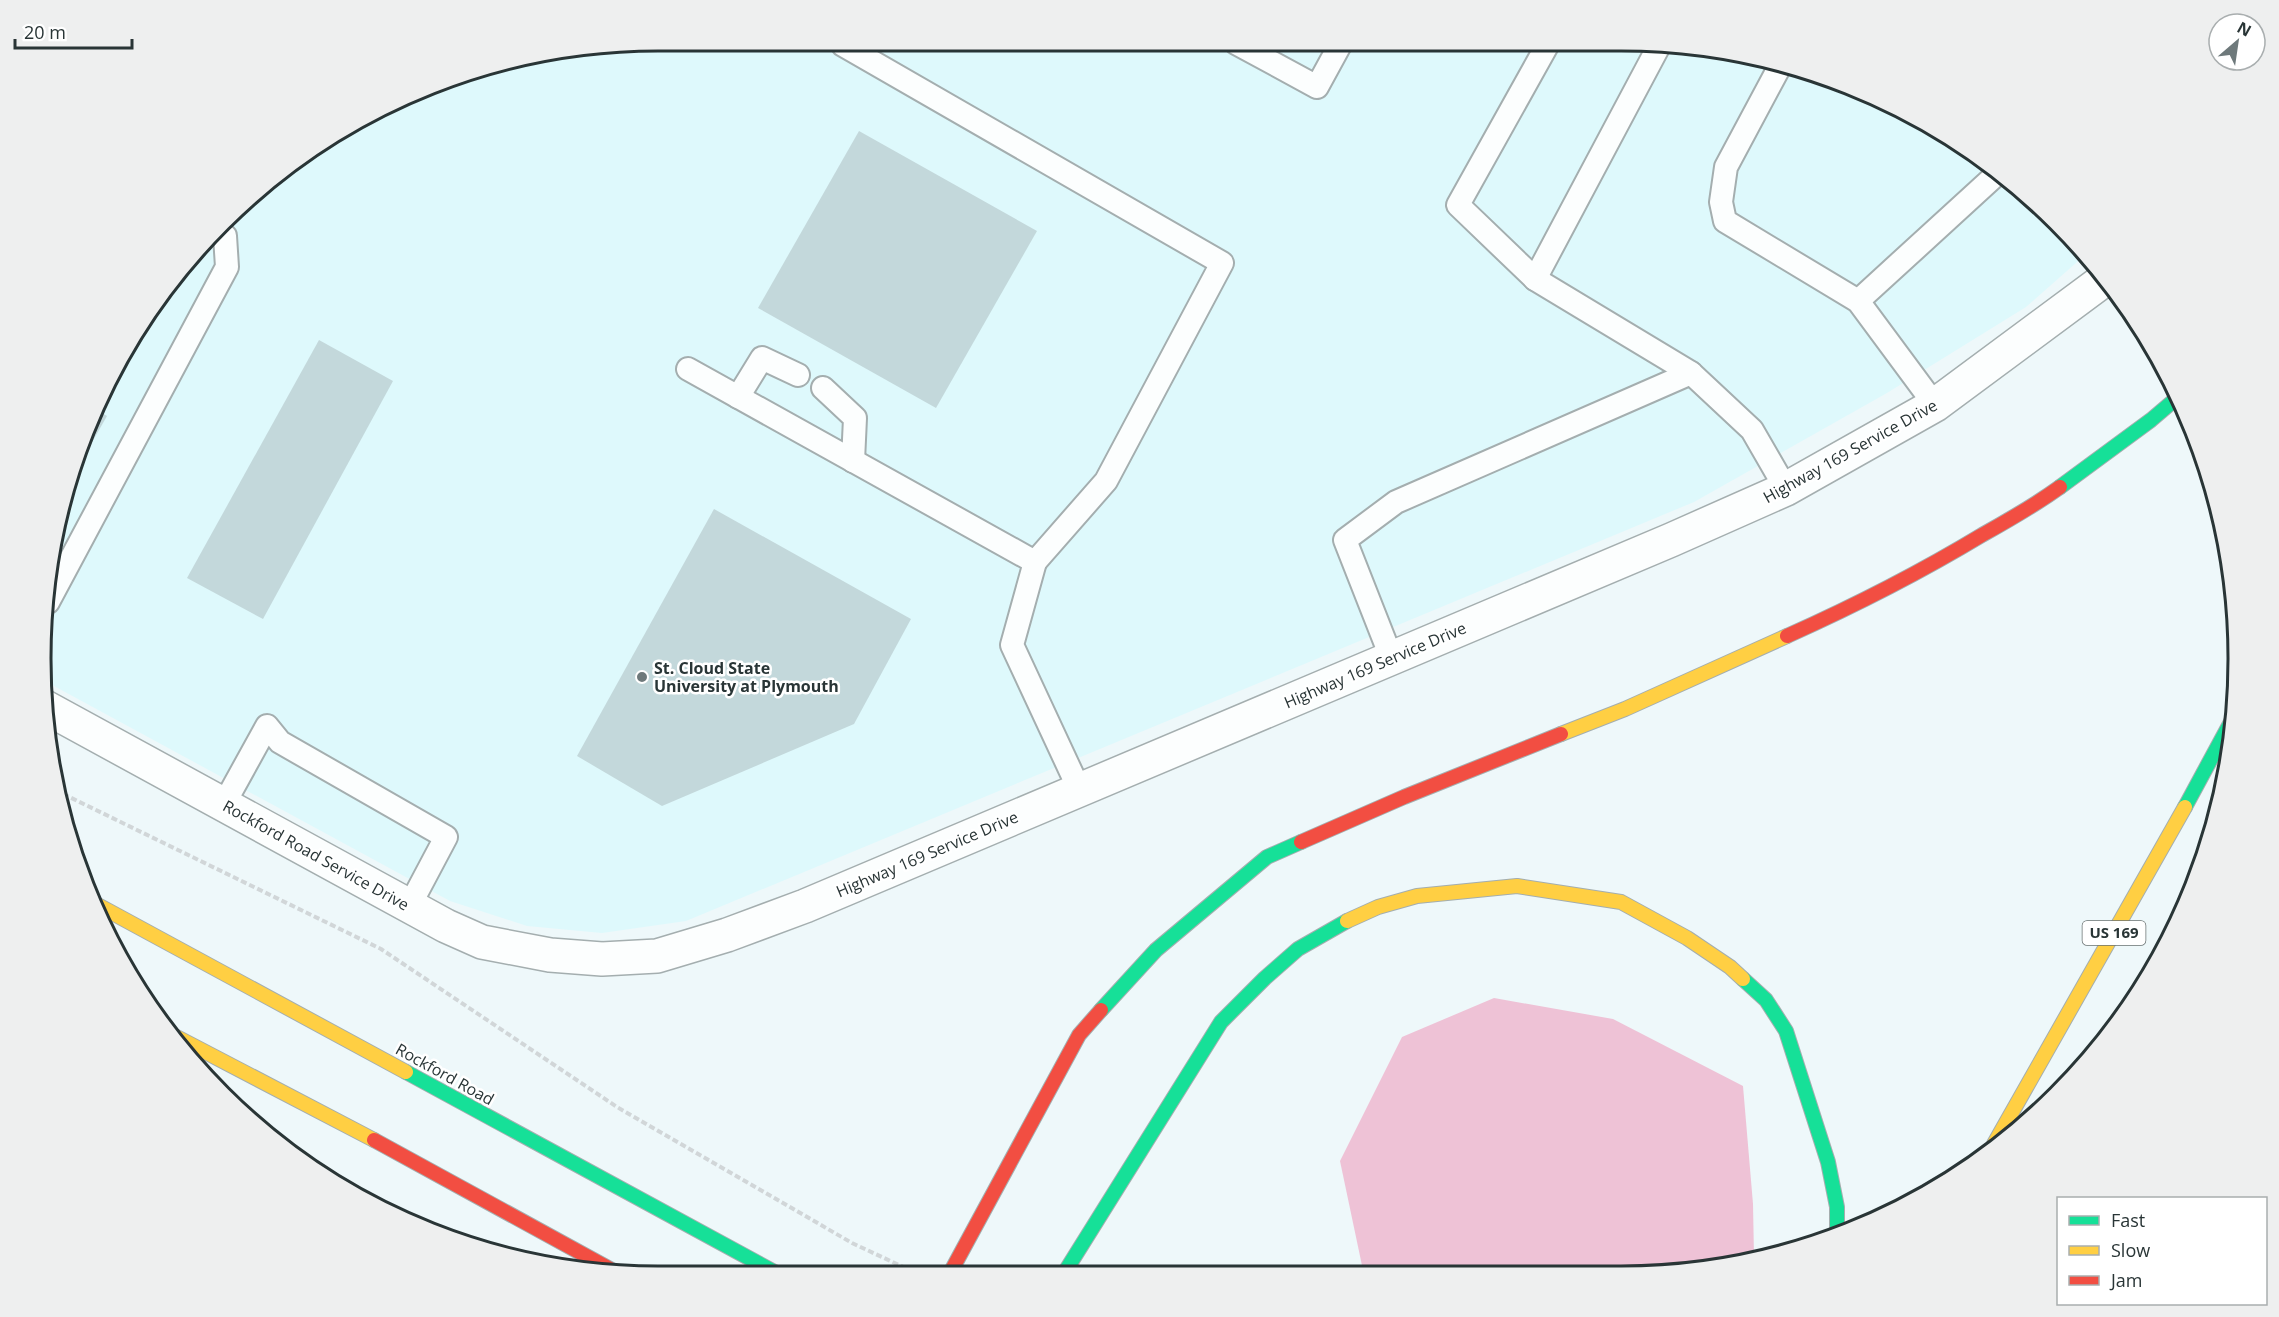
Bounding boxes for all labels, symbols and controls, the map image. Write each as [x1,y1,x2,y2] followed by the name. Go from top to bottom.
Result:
[15,12,132,50] scale bar
[2207,12,2267,72] north arrow
[2233,16,2255,42] text: N
[24,20,66,44] text: 20 m
[1759,394,1941,508] street label: Highway 169 Service Drive
[1281,617,1469,713] street label: Highway 169 Service Drive
[654,657,839,697] place label: St. Cloud State University at Plymouth
[635,670,649,684] marker: St. Cloud State University at Plymouth
[219,795,413,915] street label: Rockford Road Service Drive
[833,806,1021,902] street label: Highway 169 Service Drive
[2082,921,2146,945] road number: US 169
[392,1038,498,1110] street label: Rockford Road
[2057,1197,2267,1305] legend
[2111,1208,2145,1232] text: Fast
[2111,1238,2150,1262] text: Slow
[2109,1268,2143,1292] text: Jam

